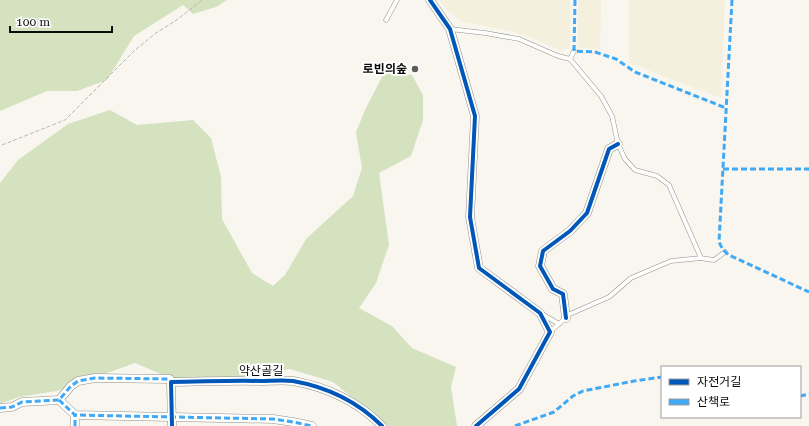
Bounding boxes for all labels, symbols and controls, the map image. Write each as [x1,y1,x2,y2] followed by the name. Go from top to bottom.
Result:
[10,8,112,34] scale bar
[16,15,50,29] text: 100 m
[363,62,407,76] place label: 로빈의숲
[410,64,420,74] marker: 로빈의숲
[239,364,283,378] street label: 약산골길
[661,366,801,418] legend
[697,375,741,389] text: 자전거길
[697,395,730,409] text: 산책로

